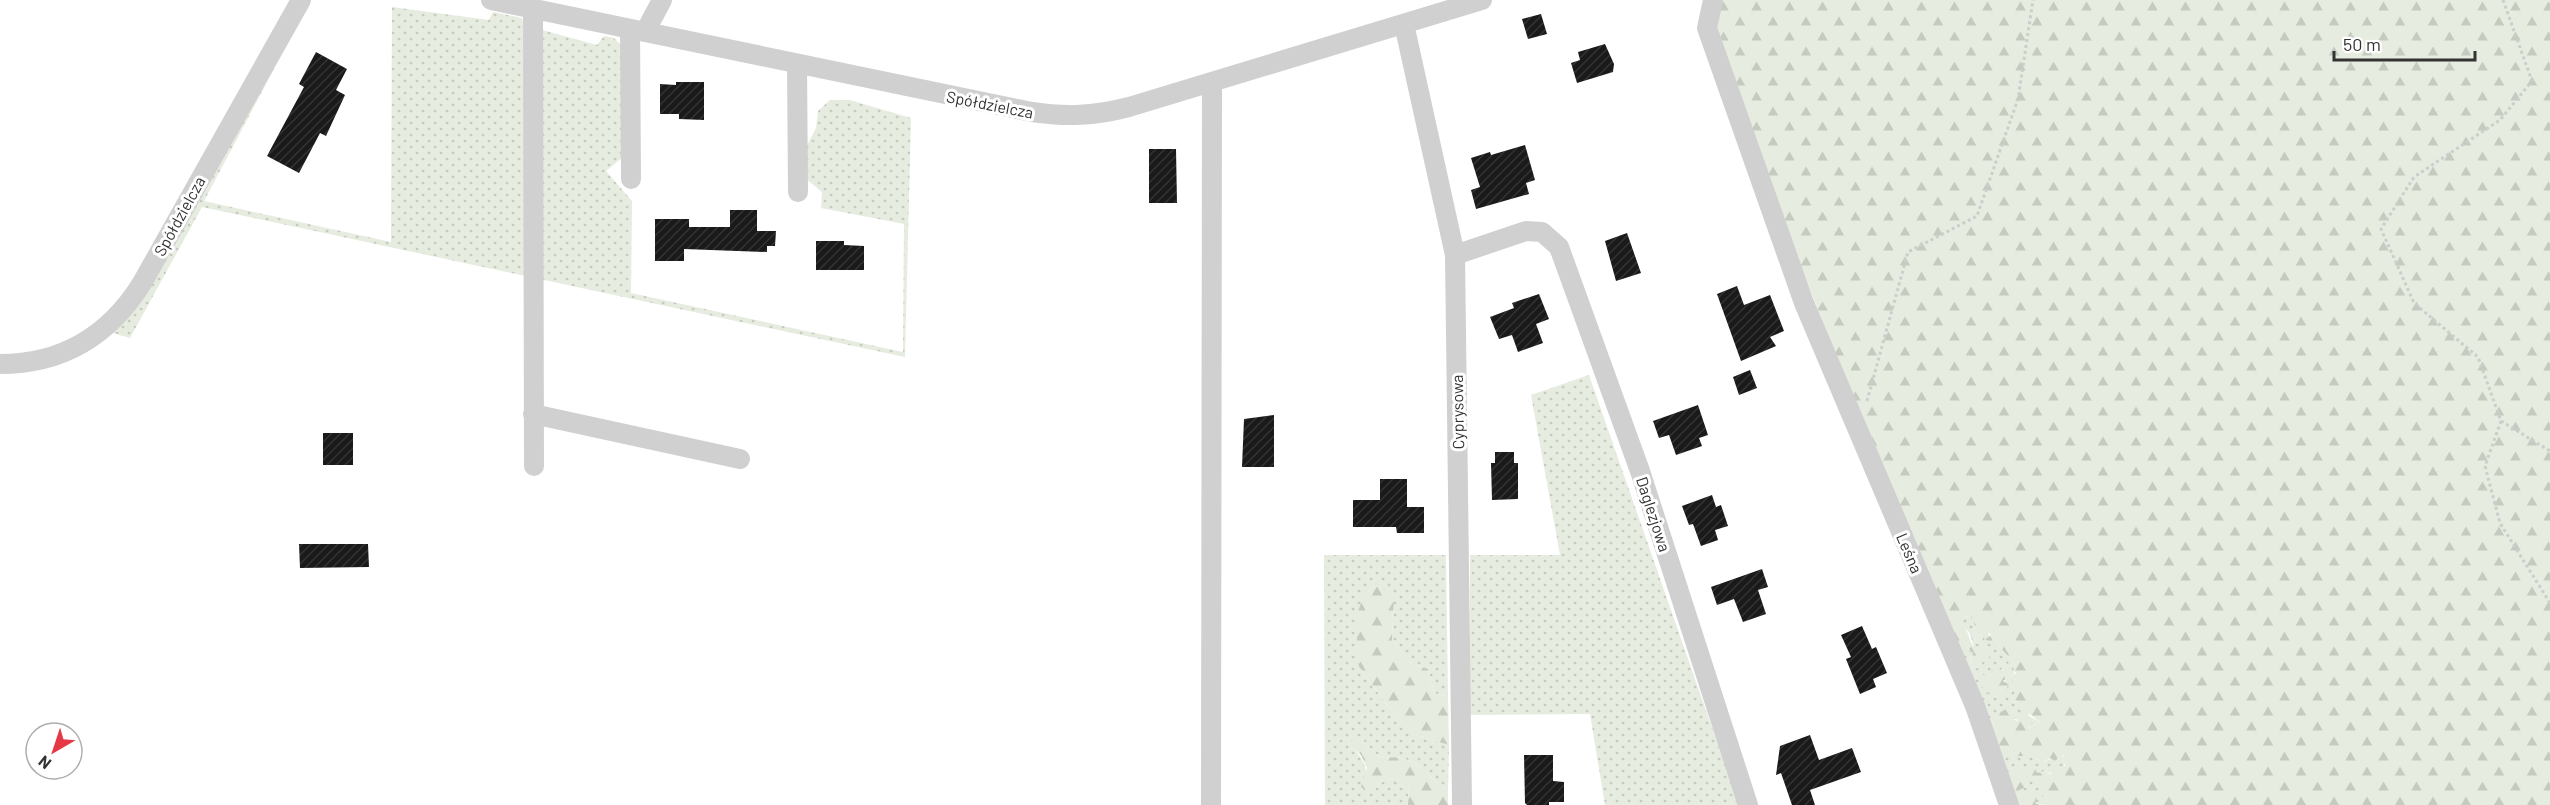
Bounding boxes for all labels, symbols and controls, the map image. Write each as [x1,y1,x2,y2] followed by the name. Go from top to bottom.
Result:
[2334,24,2475,62] scale bar
[2343,33,2381,55] text: 50 m
[945,86,1035,122] street label: Spółdzielcza
[149,173,209,259] street label: Spółdzielcza
[1447,374,1467,450] street label: Cyprysowa
[1633,474,1675,554] street label: Daglezjowa
[1893,530,1927,576] street label: Leśna
[24,721,84,781] north arrow
[34,752,54,774] text: N

